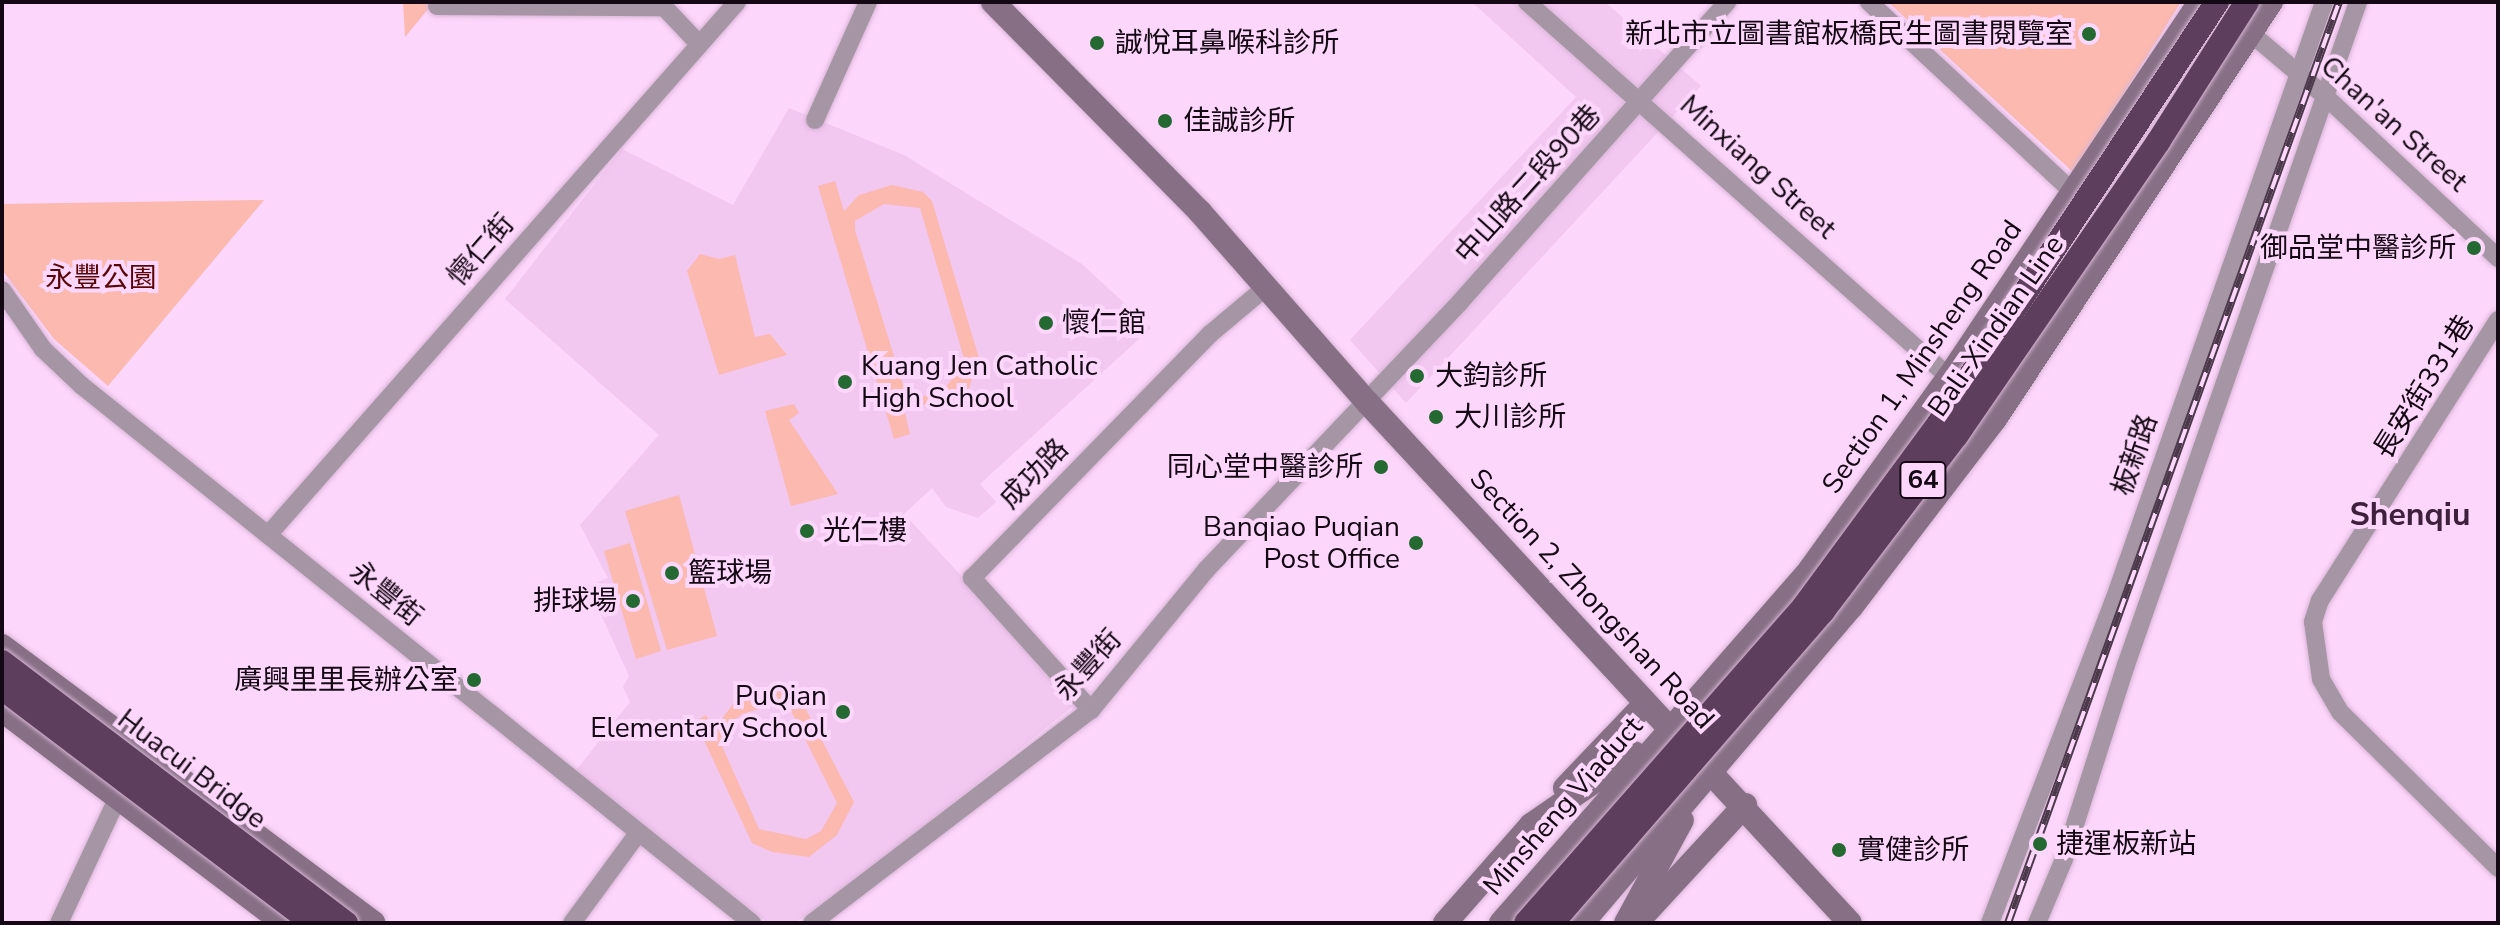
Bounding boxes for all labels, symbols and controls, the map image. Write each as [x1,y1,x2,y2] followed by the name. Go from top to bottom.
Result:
[1625,17,2073,51] place label: 新北市立圖書館板橋民生圖書閱覽室
[2080,25,2098,43] marker: 新北市立圖書館板橋民生圖書閱覽室
[1115,26,1339,60] place label: 誠悅耳鼻喉科診所
[1086,32,1108,54] marker: 誠悅耳鼻喉科診所
[2314,49,2474,199] street label: Chan'an Street
[1673,88,1843,246] street label: Minxiang Street
[1448,98,1608,270] street label: 中山路二段90巷
[1183,104,1295,138] place label: 佳誠診所
[1154,110,1176,132] marker: 佳誠診所
[441,207,521,293] street label: 懷仁街
[1815,214,2029,500] street label: Section 1, Minsheng Road
[1921,229,2071,423] street label: Bali-Xindian Line
[2260,231,2456,265] place label: 御品堂中醫診所
[2463,237,2485,259] marker: 御品堂中醫診所
[45,261,157,295] park label: 永豐公園
[1062,306,1146,340] place label: 懷仁館
[2367,309,2481,465] street label: 長安街331巷
[1037,314,1055,332] marker: 懷仁館
[861,349,1098,415] place label: Kuang Jen Catholic High School
[1435,359,1547,393] place label: 大鈞診所
[1406,365,1428,387] marker: 大鈞診所
[836,373,854,391] marker: Kuang Jen Catholic High School
[1454,400,1566,434] place label: 大川診所
[1425,406,1447,428] marker: 大川診所
[2105,410,2165,500] street label: 板新路
[993,432,1075,516] street label: 成功路
[1167,450,1363,484] place label: 同心堂中醫診所
[1370,456,1392,478] marker: 同心堂中醫診所
[1899,458,1947,502] road number: 64
[1463,462,1721,736] street label: Section 2, Zhongshan Road
[2350,496,2470,534] district label: Shenqiu
[1203,510,1400,576] place label: Banqiao Puqian Post Office
[823,514,907,548] place label: 光仁樓
[798,522,816,540] marker: 光仁樓
[1407,534,1425,552] marker: Banqiao Puqian Post Office
[343,555,429,633] street label: 永豐街
[688,556,772,590] place label: 籃球場
[663,564,681,582] marker: 籃球場
[533,584,617,618] place label: 排球場
[624,592,642,610] marker: 排球場
[1047,623,1129,707] street label: 永豐街
[234,663,458,697] place label: 廣興里里長辦公室
[465,671,483,689] marker: 廣興里里長辦公室
[590,679,827,745] place label: PuQian Elementary School
[111,702,273,836] street label: Huacui Bridge
[834,703,852,721] marker: PuQian Elementary School
[1476,710,1650,902] street label: Minsheng Viaduct
[2056,827,2196,861] place label: 捷運板新站
[1857,833,1969,867] place label: 實健診所
[2031,835,2049,853] marker: 捷運板新站
[1828,839,1850,861] marker: 實健診所

